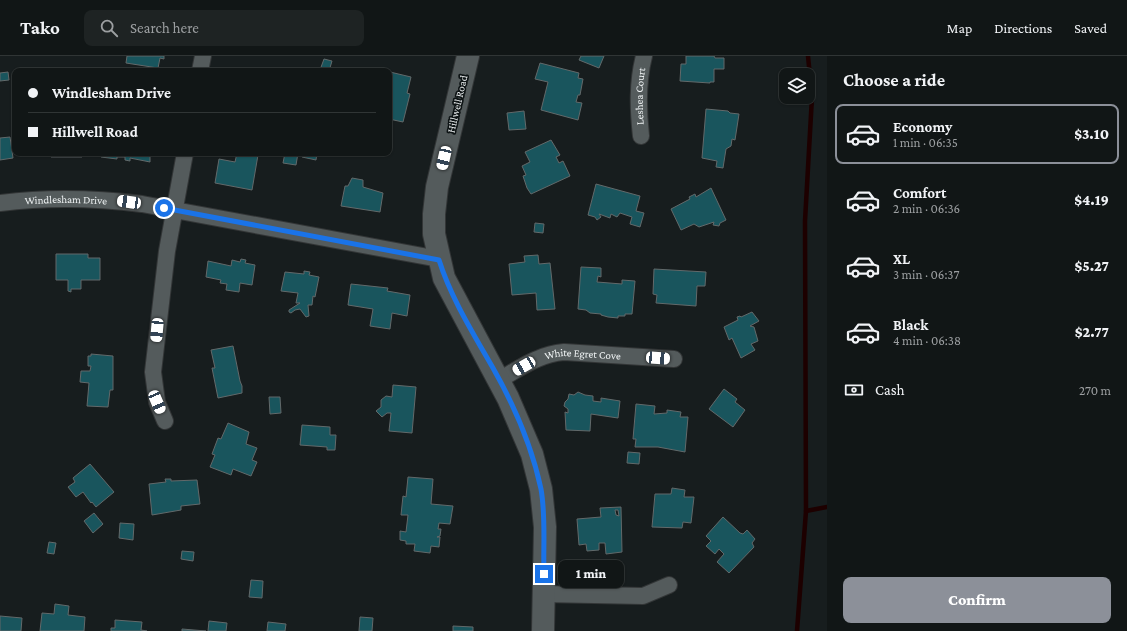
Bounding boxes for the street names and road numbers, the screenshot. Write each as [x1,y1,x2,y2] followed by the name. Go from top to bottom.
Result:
[633,66,647,125] street label: Leshea Court
[445,74,470,134] street label: Hillwell Road
[24,193,108,207] street label: Windlesham Drive
[543,346,621,362] street label: White Egret Cove

